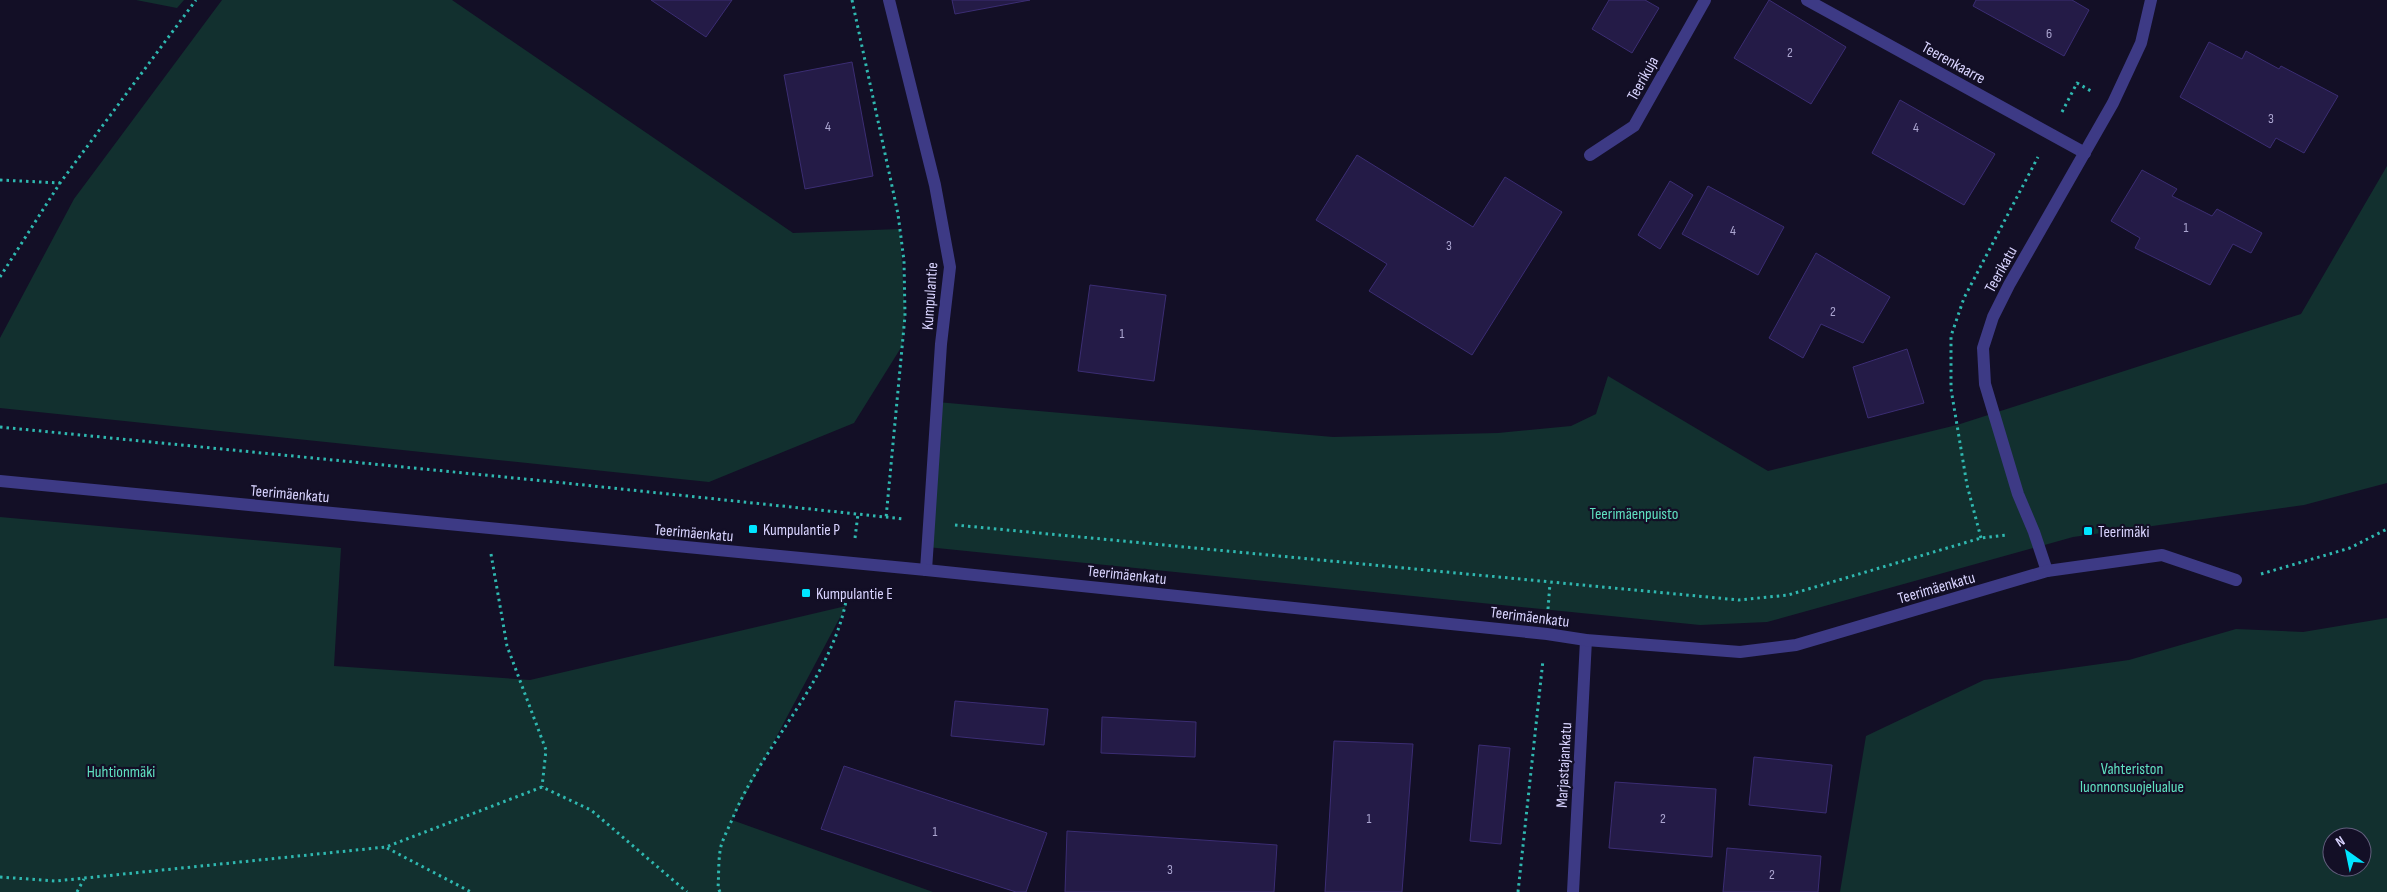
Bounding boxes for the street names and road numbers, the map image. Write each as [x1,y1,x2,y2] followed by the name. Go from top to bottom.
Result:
[1918,38,1988,89] street label: Teerenkaarre
[1623,53,1663,104] street label: Teerikuja
[1981,243,2022,296] street label: Teerikatu
[919,262,942,331] street label: Kumpulantie
[249,482,330,507] street label: Teerimäenkatu
[653,521,734,546] street label: Teerimäenkatu
[1086,562,1167,589] street label: Teerimäenkatu
[1896,568,1977,609] street label: Teerimäenkatu
[1489,603,1570,632] street label: Teerimäenkatu
[1553,722,1576,808] street label: Marjastajankatu

